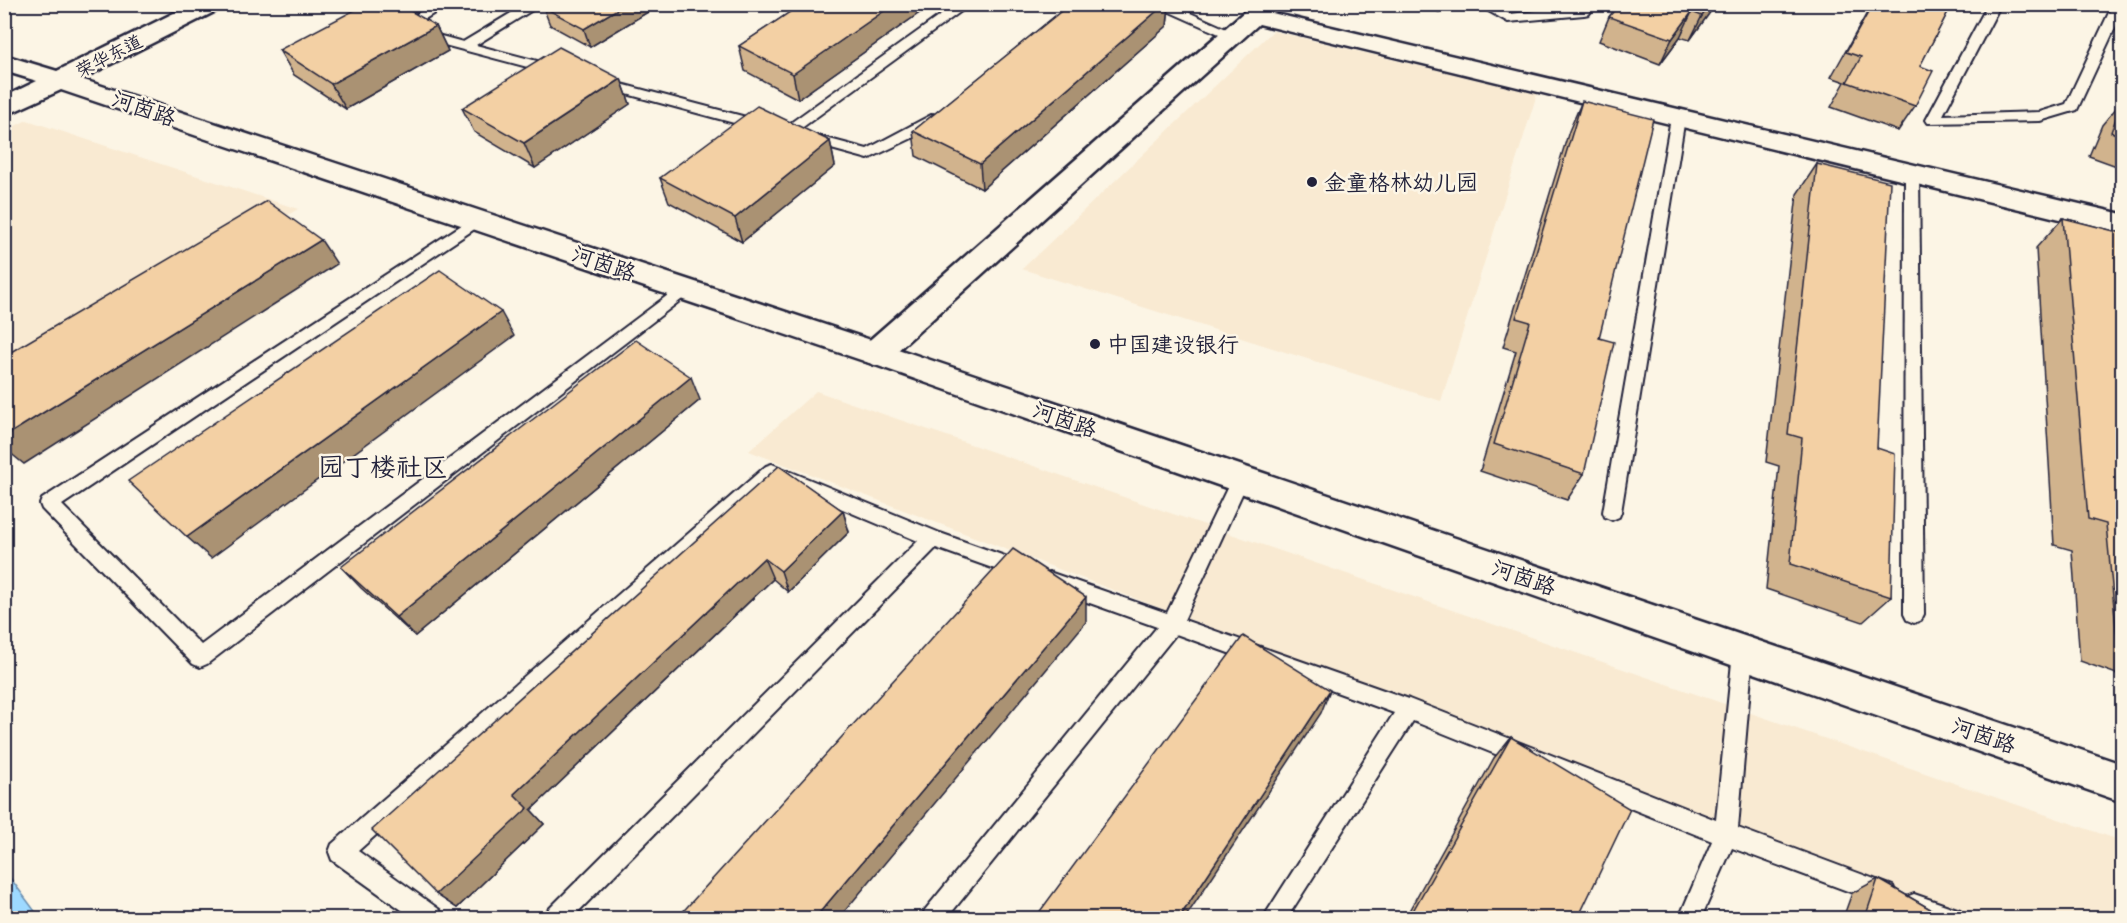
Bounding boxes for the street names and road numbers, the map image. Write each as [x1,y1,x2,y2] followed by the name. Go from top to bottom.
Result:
[71,28,147,83] street label: 荣华东道
[108,83,180,133] street label: 河茵路
[568,238,640,288] street label: 河茵路
[1029,394,1101,444] street label: 河茵路
[1488,552,1560,602] street label: 河茵路
[1948,710,2020,760] street label: 河茵路

